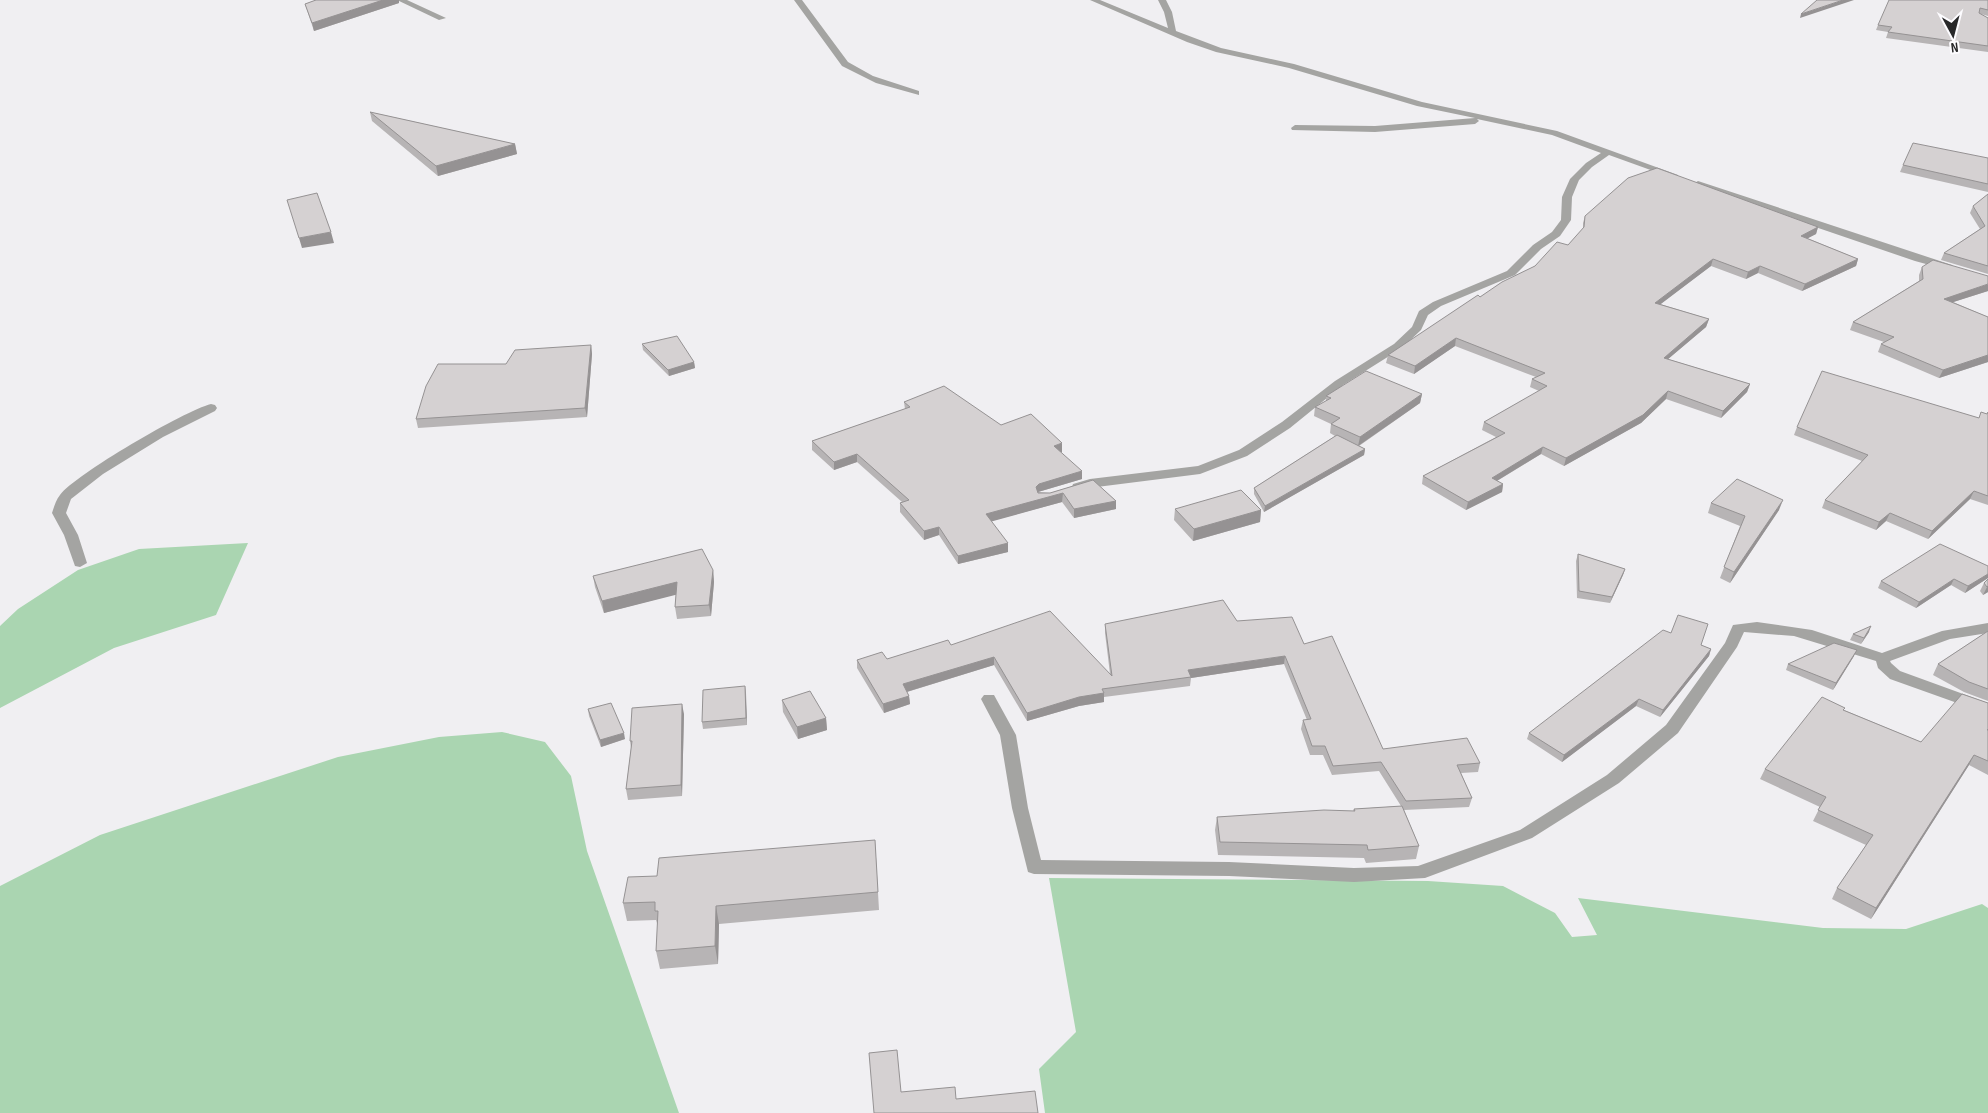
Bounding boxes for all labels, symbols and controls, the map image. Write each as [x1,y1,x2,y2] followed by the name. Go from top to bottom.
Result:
[1928,10,1978,60] north arrow
[1950,39,1959,56] text: N

